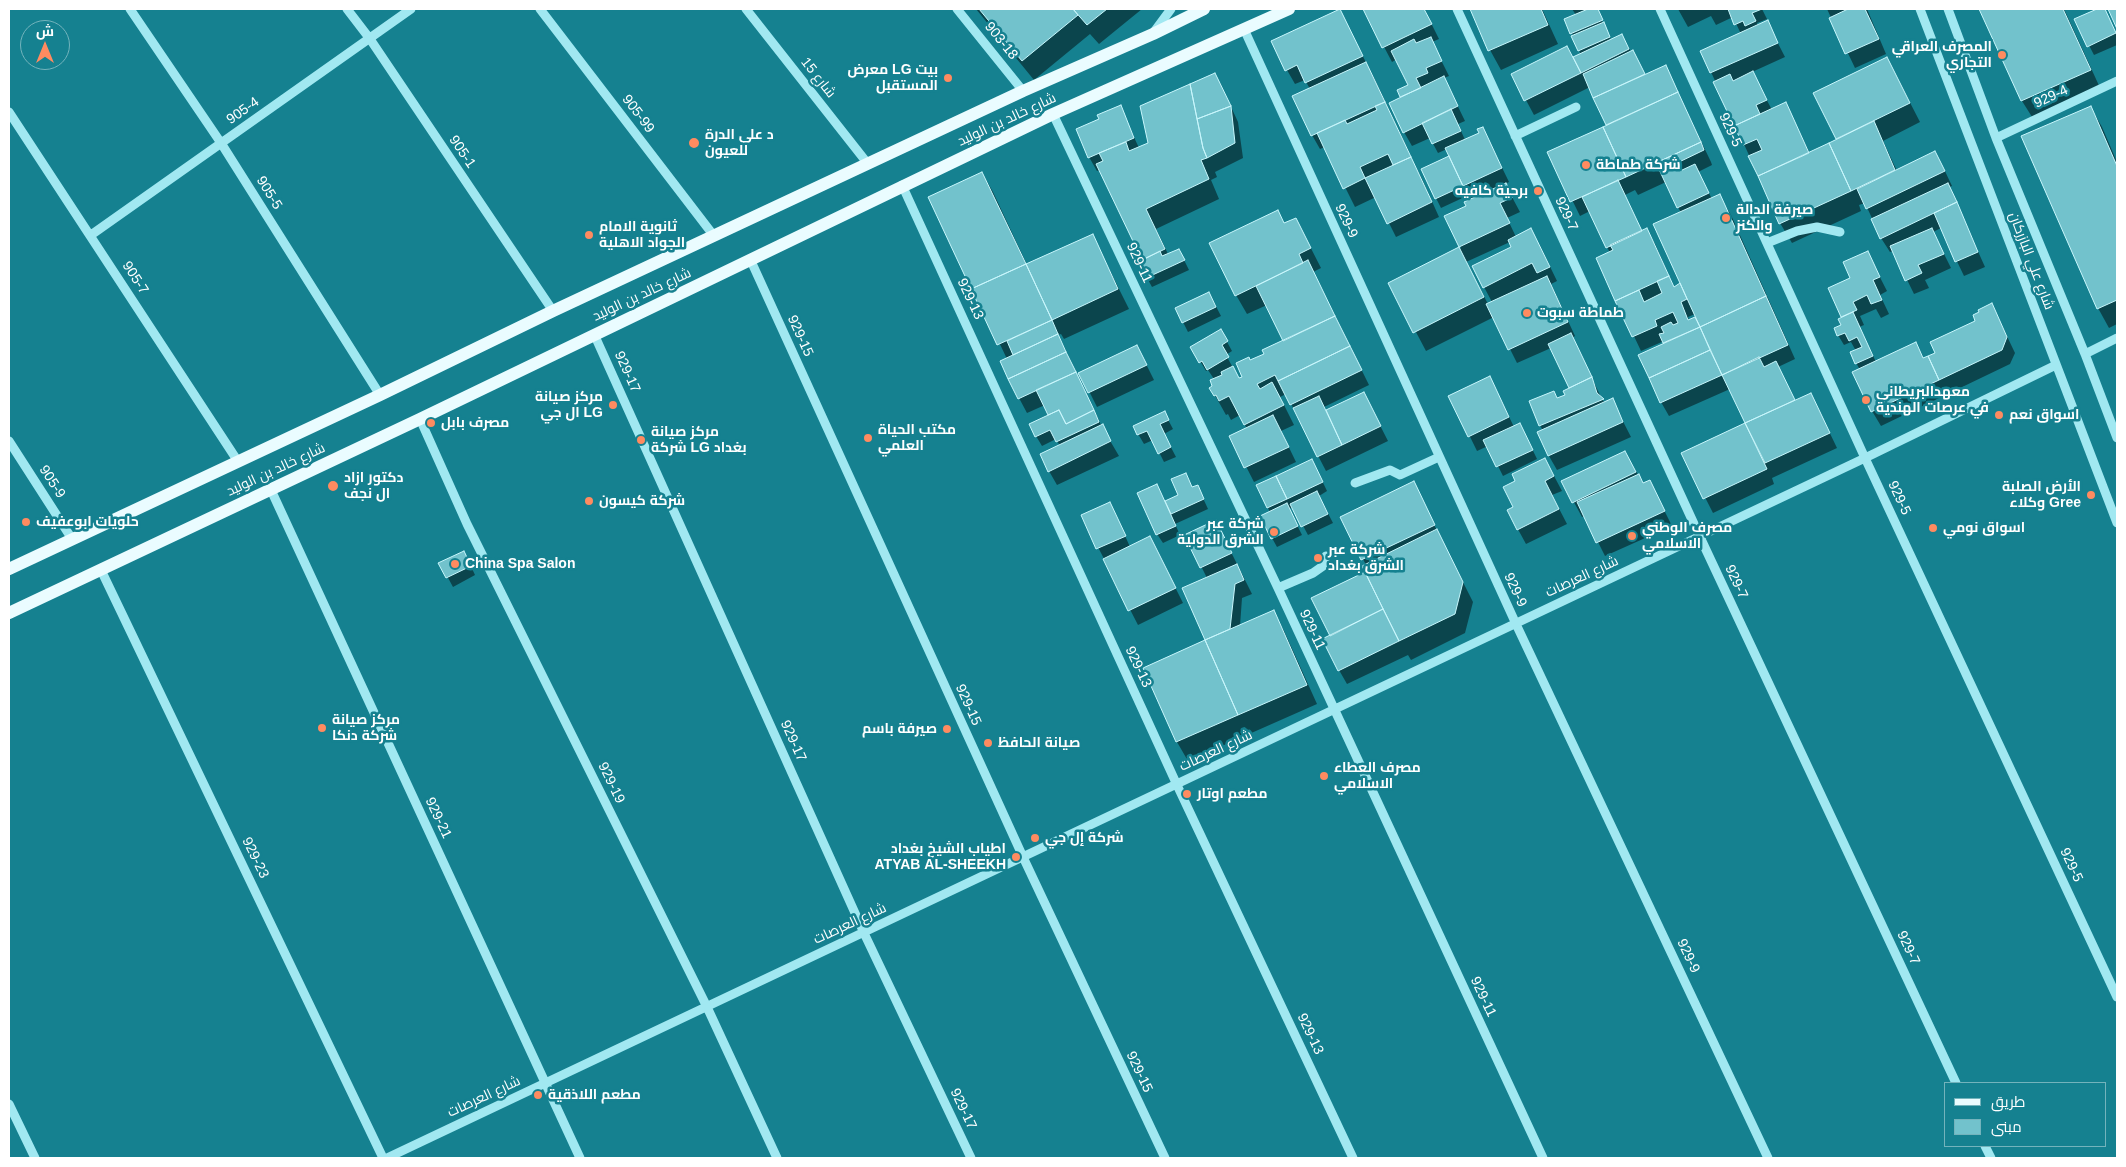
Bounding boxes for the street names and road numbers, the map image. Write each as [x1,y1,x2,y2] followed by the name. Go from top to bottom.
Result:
[981,19,1021,63] street label: 903-18
[797,54,839,102] street label: شارع 15
[2031,82,2071,112] street label: 929-4
[955,90,1059,150] street label: شارع خالد بن الوليد
[618,92,658,136] street label: 905-99
[224,94,262,128] street label: 905-4
[1715,110,1745,150] street label: 929-5
[445,132,479,172] street label: 905-1
[252,173,286,213] street label: 905-5
[1551,194,1581,234] street label: 929-7
[1331,201,1361,241] street label: 929-9
[2005,210,2057,312] street label: شارع علي البازركان
[1122,240,1156,286] street label: 929-11
[118,258,152,298] street label: 905-7
[590,265,694,325] street label: شارع خالد بن الوليد
[953,276,987,322] street label: 929-13
[783,313,817,359] street label: 929-15
[610,349,644,395] street label: 929-17
[224,440,328,500] street label: شارع خالد بن الوليد
[35,462,69,502] street label: 905-9
[1884,478,1914,518] street label: 929-5
[1543,553,1621,601] street label: شارع العرصات
[1721,562,1751,602] street label: 929-7
[1500,570,1530,610] street label: 929-9
[1295,607,1329,653] street label: 929-11
[1121,644,1155,690] street label: 929-13
[951,682,985,728] street label: 929-15
[776,718,810,764] street label: 929-17
[1177,727,1255,775] street label: شارع العرصات
[594,760,628,806] street label: 929-19
[421,795,455,841] street label: 929-21
[238,835,272,881] street label: 929-23
[2056,845,2086,885] street label: 929-5
[811,900,889,948] street label: شارع العرصات
[1893,928,1923,968] street label: 929-7
[1673,936,1703,976] street label: 929-9
[1466,974,1500,1020] street label: 929-11
[1293,1011,1327,1057] street label: 929-13
[1122,1049,1156,1095] street label: 929-15
[445,1073,523,1121] street label: شارع العرصات
[946,1086,980,1132] street label: 929-17

